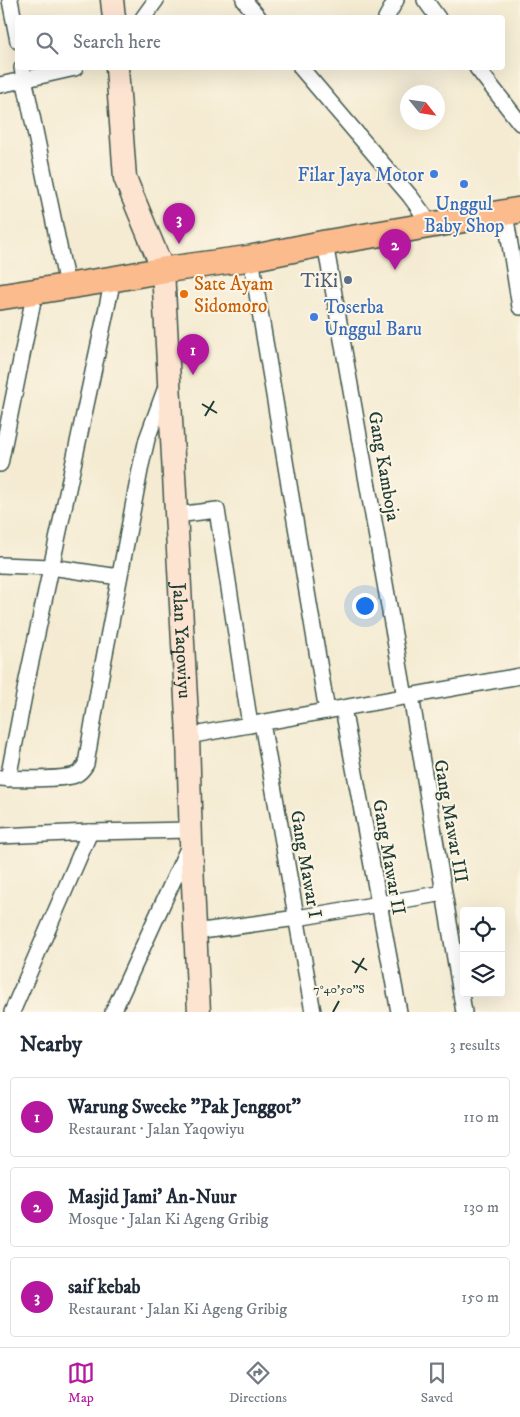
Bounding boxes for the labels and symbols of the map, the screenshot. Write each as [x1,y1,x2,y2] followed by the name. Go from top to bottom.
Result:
[400,85,445,130] north arrow
[298,164,424,187] place label: Filar Jaya Motor
[428,168,440,180] marker: Filar Jaya Motor
[458,178,470,190] marker: Unggul Baby Shop
[424,193,504,238] place label: Unggul Baby Shop
[163,203,195,244] pin: 3
[379,229,411,270] pin: 2
[301,270,338,293] place label: TiKi
[194,273,273,318] place label: Sate Ayam Sidomoro
[342,274,354,286] marker: TiKi
[178,288,190,300] marker: Sate Ayam Sidomoro
[324,296,422,341] place label: Toserba Unggul Baru
[308,311,320,323] marker: Toserba Unggul Baru
[177,334,209,375] pin: 1
[363,410,404,523] street label: Gang Kamboja
[167,580,196,699] street label: Jalan Yaqowiyu
[352,593,378,619] your location
[428,758,473,885] street label: Gang Mawar III
[367,798,410,917] street label: Gang Mawar II
[285,809,326,920] street label: Gang Mawar I
[313,982,365,997] text: 7°40'50"S

